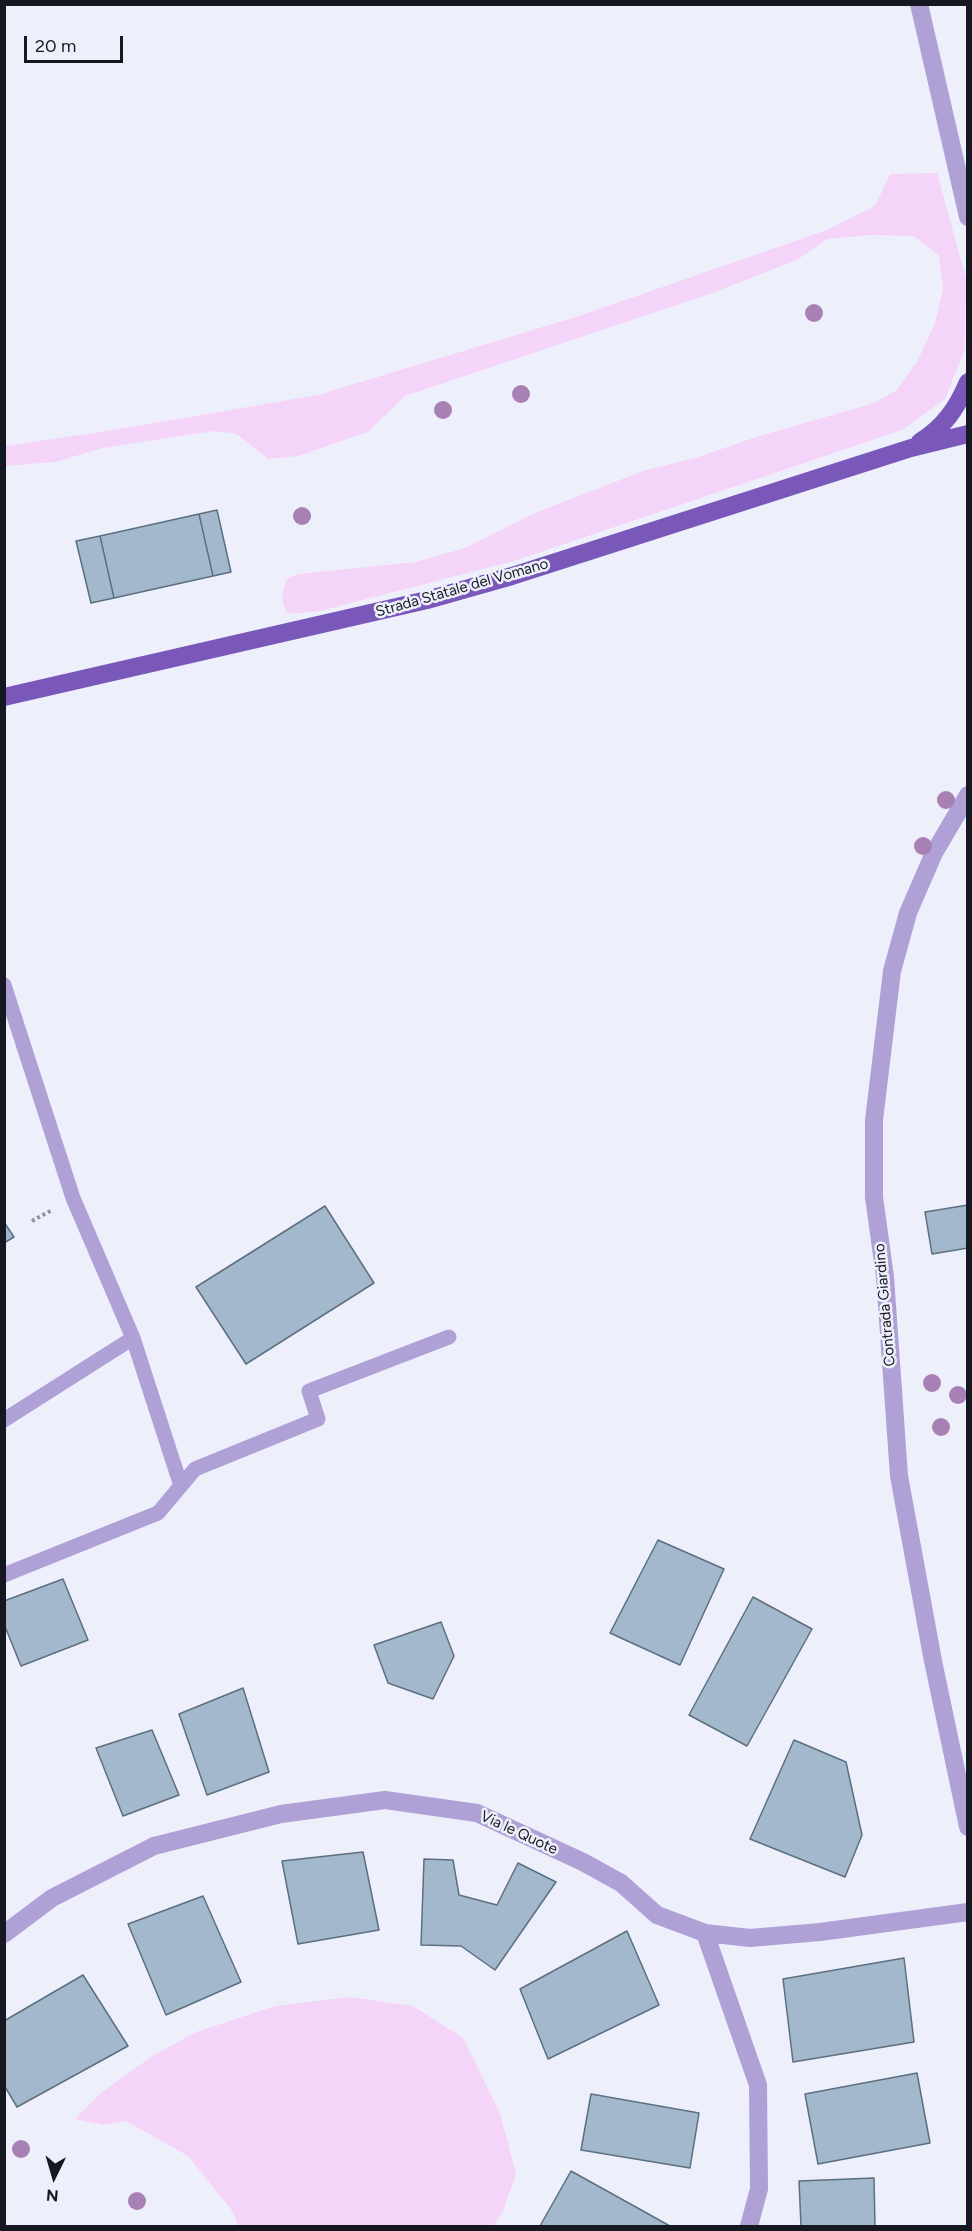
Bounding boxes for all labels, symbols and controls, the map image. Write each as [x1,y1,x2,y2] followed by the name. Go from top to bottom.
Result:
[27,24,126,62] scale bar
[35,35,76,57] text: 20 m
[374,555,550,621] street label: Strada Statale del Vomano
[871,1243,899,1367] street label: Contrada Giardino
[478,1807,560,1859] street label: Via le Quote
[24,2147,84,2207] north arrow
[45,2185,59,2205] text: N

